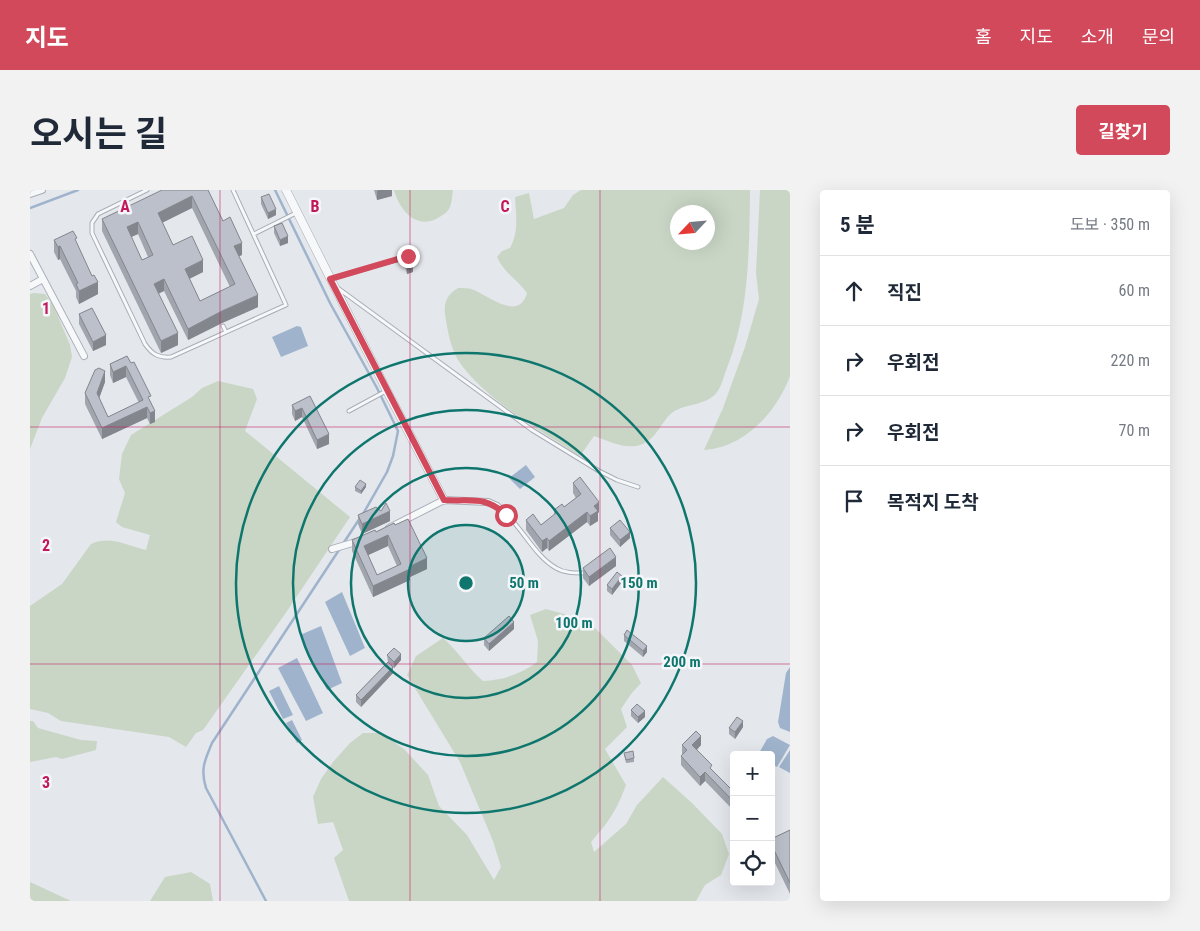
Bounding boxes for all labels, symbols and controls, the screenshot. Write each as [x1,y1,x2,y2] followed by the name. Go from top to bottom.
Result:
[25,24,69,52] text: 지도
[975,26,992,47] text: 홈
[1020,26,1053,47] text: 지도
[1081,26,1114,47] text: 소개
[1142,26,1175,47] text: 문의
[1076,105,1170,155] button: 길찾기
[30,114,167,155] text: 오시는 길
[120,197,130,216] text: A
[311,197,320,216] text: B
[500,197,510,216] text: C
[670,205,715,250] north arrow
[840,213,875,237] text: 5 분
[1070,215,1150,234] text: 도보 · 350 m
[397,245,420,268] route end
[840,277,868,305] icon: ahead
[887,281,922,304] text: 직진
[1118,281,1150,300] text: 60 m
[42,299,50,318] text: 1
[840,347,868,375] icon: right
[887,351,939,374] text: 우회전
[1111,351,1150,370] text: 220 m
[840,417,868,445] icon: right
[887,421,939,444] text: 우회전
[1118,421,1150,440] text: 70 m
[840,487,868,515] icon: arrive
[887,491,979,514] text: 목적지 도착
[495,504,518,527] route start
[42,536,50,555] text: 2
[457,574,475,592] centre of rings
[509,574,539,592] text: 50 m
[620,574,658,592] text: 150 m
[555,614,593,632] text: 100 m
[663,653,701,671] text: 200 m
[730,751,775,886] map controls
[730,751,775,796] button: +
[42,773,50,792] text: 3
[730,796,775,841] button: −
[730,841,775,886] button: locate

